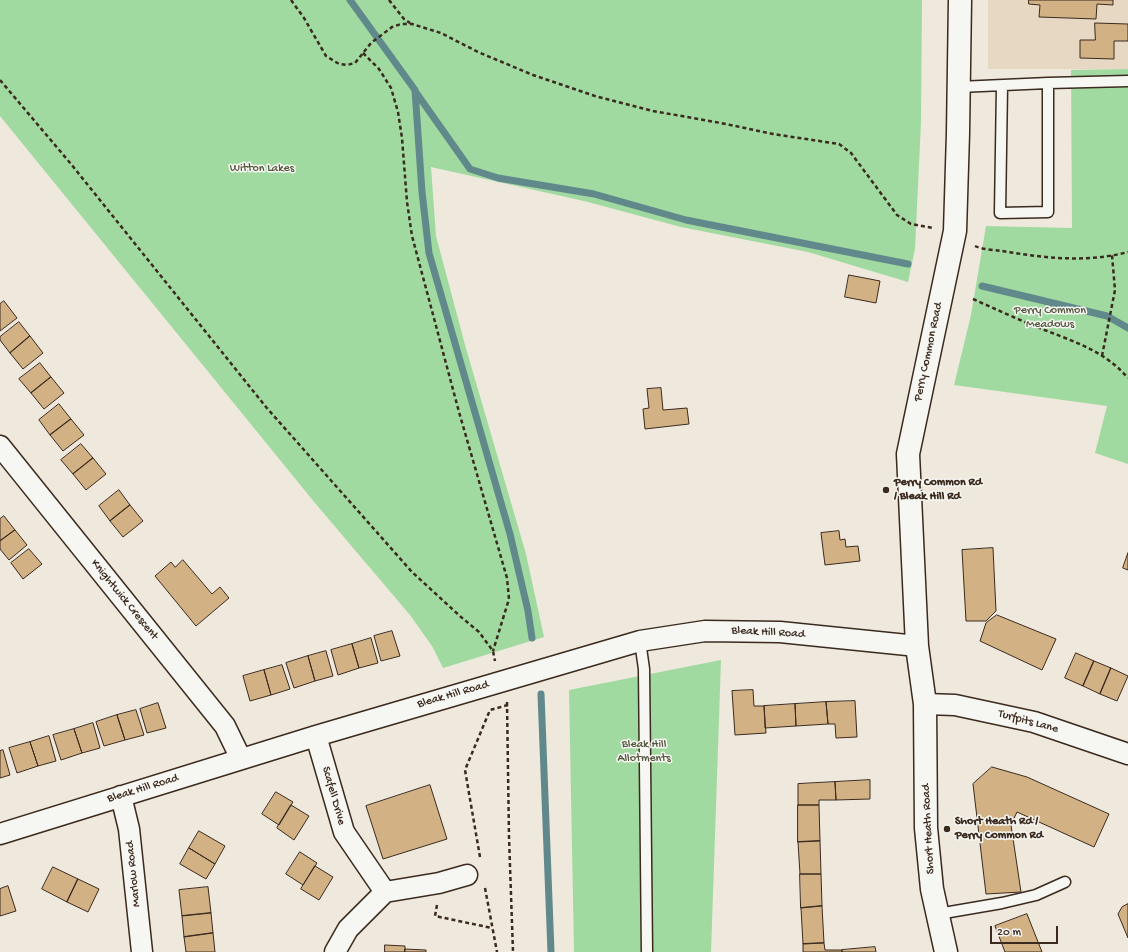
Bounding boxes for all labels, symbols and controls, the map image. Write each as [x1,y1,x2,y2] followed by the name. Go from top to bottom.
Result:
[230,162,294,176] park label: Witton Lakes
[911,301,947,403] street label: Perry Common Road
[1014,304,1086,332] park label: Perry Common Meadows
[894,476,982,504] place label: Perry Common Rd / Bleak Hill Rd
[881,485,891,495] marker: Perry Common Rd / Bleak Hill Rd
[87,557,161,643] street label: Knightwick Crescent
[731,624,805,642] street label: Bleak Hill Road
[416,678,490,712] street label: Bleak Hill Road
[996,707,1060,737] street label: Turfpits Lane
[617,738,671,766] park label: Bleak Hill Allotments
[318,765,348,827] street label: Scafell Drive
[106,771,180,807] street label: Bleak Hill Road
[919,784,939,874] street label: Short Heath Road
[955,815,1043,843] place label: Short Heath Rd / Perry Common Rd
[942,824,952,834] marker: Short Heath Rd / Perry Common Rd
[123,840,145,908] street label: Marlow Road
[992,918,1060,944] scale bar
[997,926,1021,940] text: 20 m

